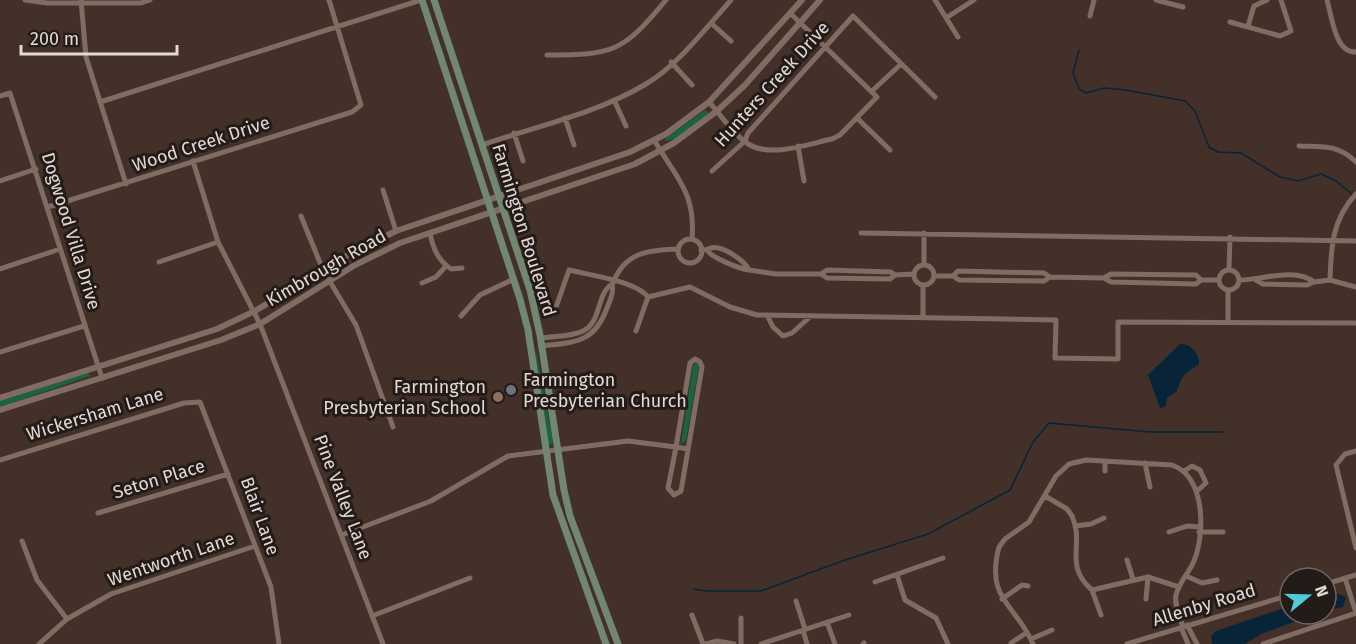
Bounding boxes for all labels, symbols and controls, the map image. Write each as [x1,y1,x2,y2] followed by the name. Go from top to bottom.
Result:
[710,17,834,151] street label: Hunters Creek Drive
[21,18,177,56] scale bar
[30,28,79,50] text: 200 m
[129,111,273,177] street label: Wood Creek Drive
[487,141,561,319] street label: Farmington Boulevard
[37,150,105,312] street label: Dogwood Villa Drive
[262,225,390,311] street label: Kimbrough Road
[523,369,687,412] place label: Farmington Presbyterian Church
[323,376,486,419] place label: Farmington Presbyterian School
[24,383,166,445] street label: Wickersham Lane
[504,383,518,397] marker: Farmington Presbyterian Church
[491,390,505,404] marker: Farmington Presbyterian School
[309,431,377,563] street label: Pine Valley Lane
[110,455,208,503] street label: Seton Place
[236,474,284,558] street label: Blair Lane
[105,527,237,591] street label: Wentworth Lane
[1278,566,1338,626] north arrow
[1150,579,1258,631] street label: Allenby Road
[1311,583,1332,599] text: N

